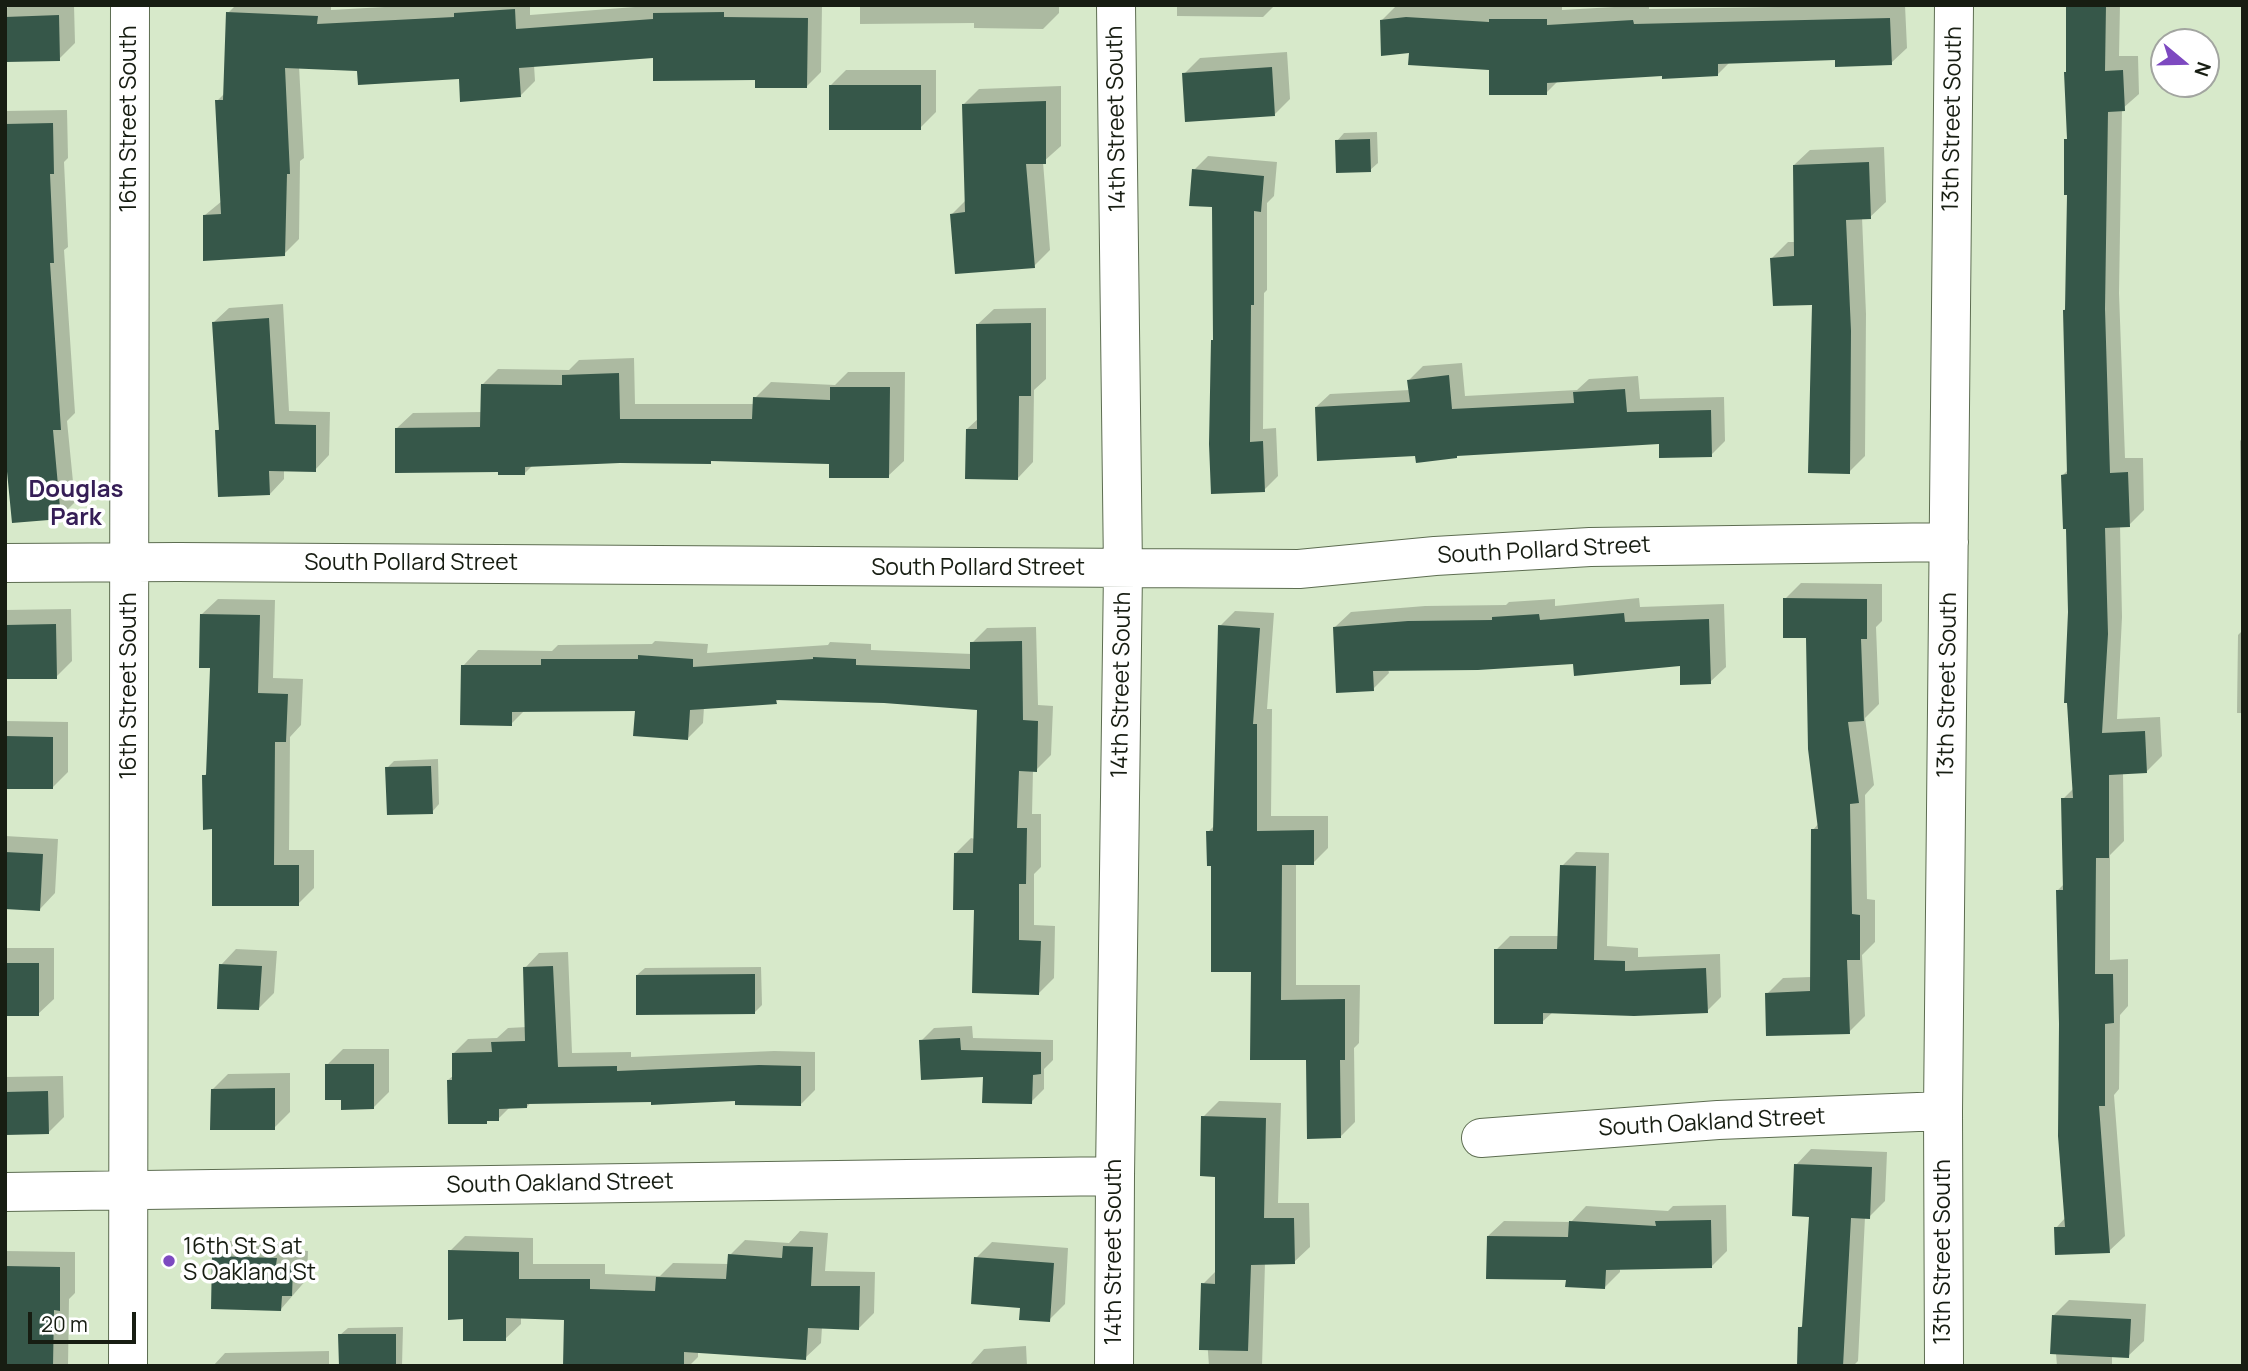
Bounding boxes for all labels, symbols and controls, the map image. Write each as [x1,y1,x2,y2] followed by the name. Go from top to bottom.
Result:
[116,25,144,213] street label: 16th Street South
[1102,26,1132,212] street label: 14th Street South
[1938,26,1968,212] street label: 13th Street South
[2150,28,2220,98] north arrow
[2188,58,2217,80] text: N
[29,476,123,532] district label: Douglas Park
[1437,532,1651,570] street label: South Pollard Street
[304,550,518,578] street label: South Pollard Street
[871,555,1085,583] street label: South Pollard Street
[116,592,144,780] street label: 16th Street South
[1107,592,1137,778] street label: 14th Street South
[1933,592,1963,778] street label: 13th Street South
[1598,1103,1826,1143] street label: South Oakland Street
[1101,1159,1129,1345] street label: 14th Street South
[1930,1159,1958,1345] street label: 13th Street South
[446,1168,674,1200] street label: South Oakland Street
[183,1234,316,1288] place label: 16th St S at S Oakland St
[161,1253,177,1269] marker: 16th St S at S Oakland St
[32,1298,140,1342] scale bar
[41,1310,88,1338] text: 20 m

